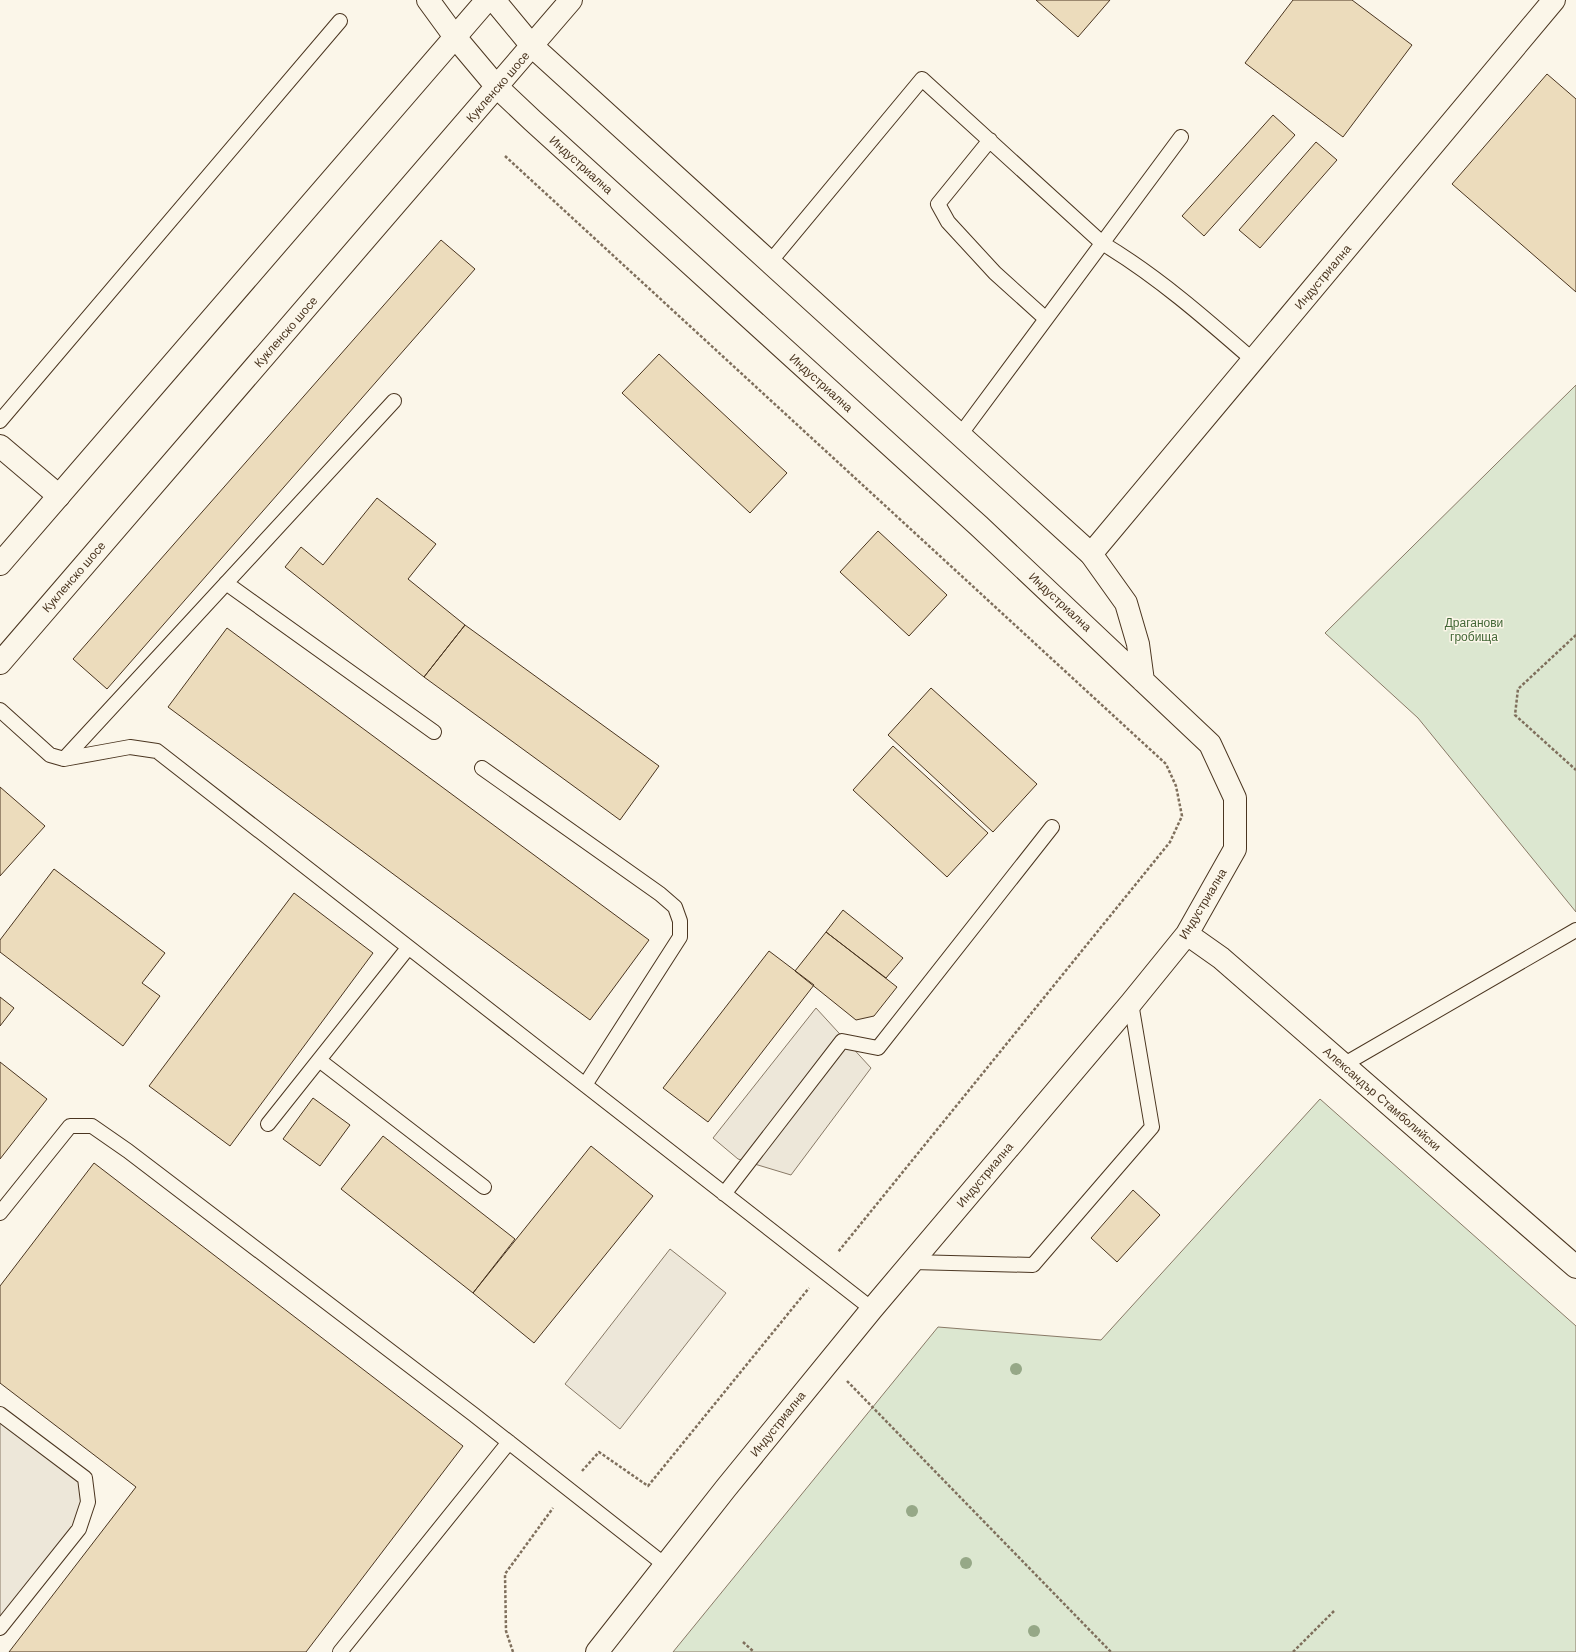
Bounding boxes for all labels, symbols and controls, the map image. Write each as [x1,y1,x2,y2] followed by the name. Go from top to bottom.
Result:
[464,49,533,125] street label: Кукленско шосе
[547,133,616,197] street label: Индустриална
[1292,242,1354,312] street label: Индустриална
[252,294,321,370] street label: Кукленско шосе
[787,351,856,415] street label: Индустриална
[40,539,109,615] street label: Кукленско шосе
[1026,570,1094,635] street label: Индустриална
[1445,616,1503,644] park label: Драганови гробища
[1176,866,1230,942] street label: Индустриална
[1320,1044,1444,1154] street label: Александър Стамболийски
[954,1140,1016,1210] street label: Индустриална
[747,1388,809,1459] street label: Индустриална

